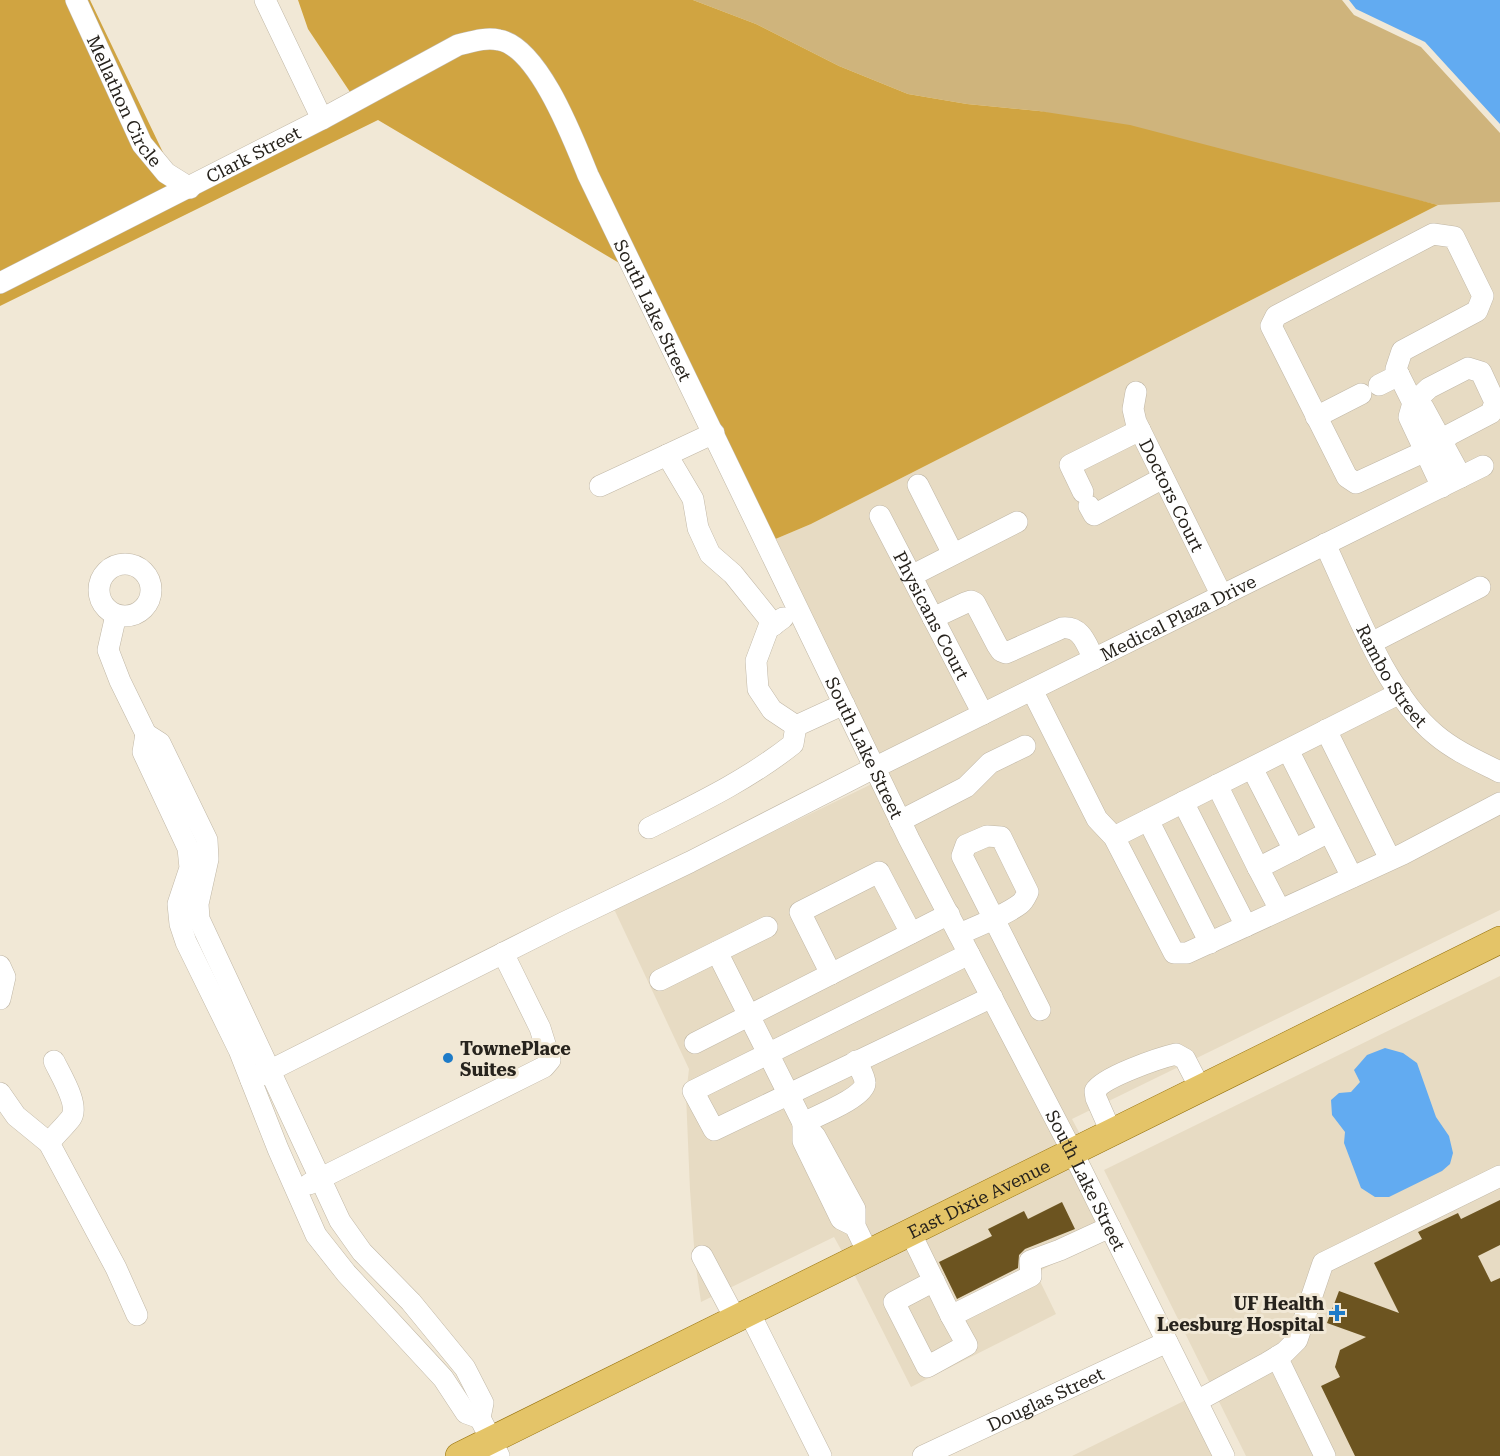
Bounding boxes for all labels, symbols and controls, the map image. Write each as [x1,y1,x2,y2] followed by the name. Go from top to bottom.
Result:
[83,32,167,171] street label: Mellathon Circle
[202,121,304,187] street label: Clark Street
[610,236,697,384] street label: South Lake Street
[1135,435,1209,555] street label: Doctors Court
[890,548,974,683] street label: Physicans Court
[1097,570,1259,665] street label: Medical Plaza Drive
[1353,621,1432,732] street label: Rambo Street
[822,673,908,822] street label: South Lake Street
[460,1038,571,1080] place label: TownePlace Suites
[441,1051,455,1065] marker: TownePlace Suites
[1042,1106,1130,1254] street label: South Lake Street
[904,1154,1053,1242] street label: East Dixie Avenue
[1157,1293,1324,1335] place label: UF Health Leesburg Hospital
[1328,1304,1346,1322] marker: UF Health Leesburg Hospital
[983,1362,1107,1435] street label: Douglas Street

